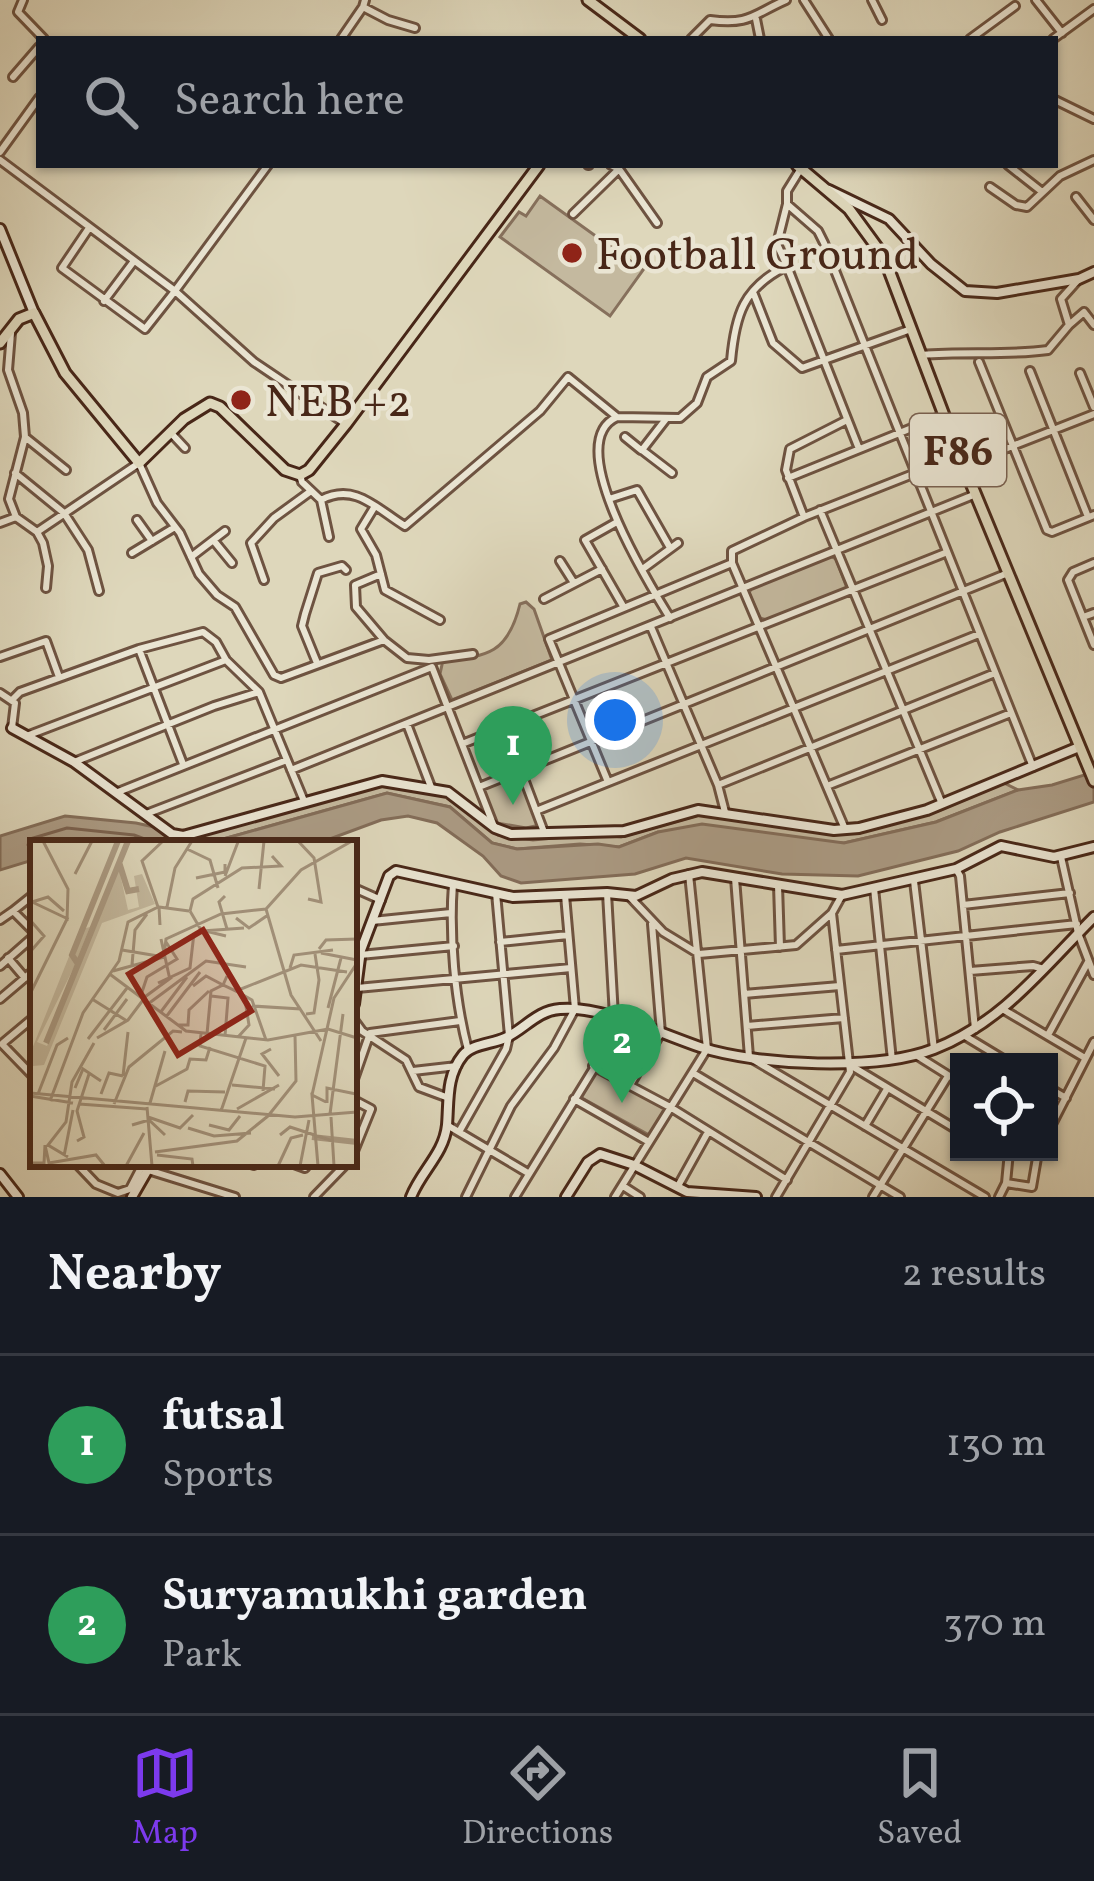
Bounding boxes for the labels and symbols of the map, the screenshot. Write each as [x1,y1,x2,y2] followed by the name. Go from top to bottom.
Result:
[596,226,919,289] place label: Football Ground
[559,240,585,266] marker: Football Ground
[265,373,411,436] place label: NEB +2
[228,387,254,413] marker: NEB +2
[910,414,1006,486] road number: F86
[585,690,645,750] your location
[474,706,552,805] pin: 1
[30,840,357,1167] inset map
[583,1004,661,1103] pin: 2

